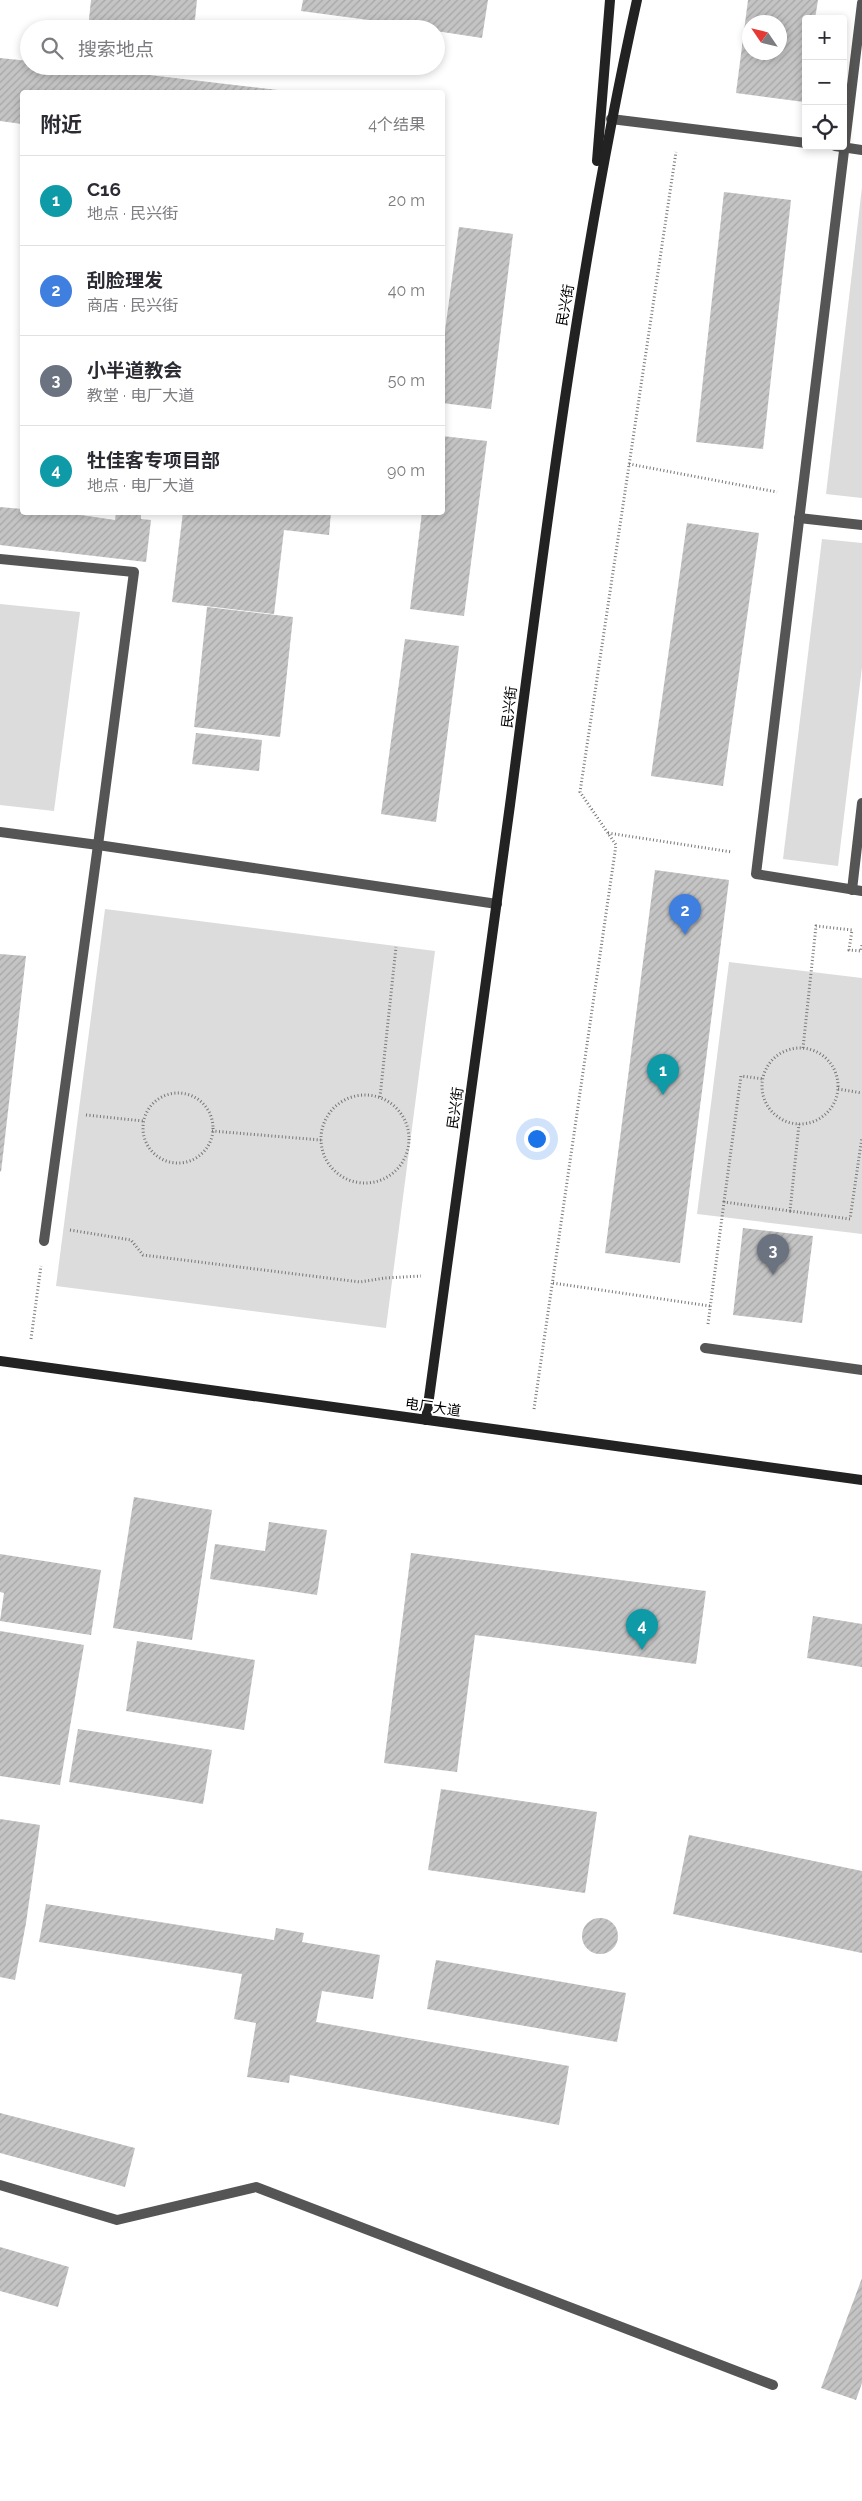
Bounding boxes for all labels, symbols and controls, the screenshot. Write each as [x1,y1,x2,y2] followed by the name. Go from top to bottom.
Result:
[742,15,787,60] north arrow
[802,15,847,150] map controls
[802,15,847,60] button: +
[20,20,445,75] search box
[38,34,66,62] icon: search
[78,38,154,60] text: 搜索地点
[802,60,847,105] button: −
[802,105,847,150] button: locate
[40,112,82,137] text: 附近
[368,115,425,134] text: 4个结果
[87,178,121,200] text: C16
[52,191,60,210] text: 1
[388,191,425,210] text: 20 m
[87,204,178,223] text: 地点 · 民兴街
[87,269,163,291] text: 刮脸理发
[51,281,61,300] text: 2
[388,281,425,300] text: 40 m
[553,283,577,327] street label: 民兴街
[87,296,178,315] text: 商店 · 民兴街
[87,359,182,381] text: 小半道教会
[52,371,60,390] text: 3
[388,371,425,390] text: 50 m
[87,386,194,405] text: 教堂 · 电厂大道
[87,449,220,471] text: 牡佳客专项目部
[51,461,61,480] text: 4
[387,461,425,480] text: 90 m
[87,476,194,495] text: 地点 · 电厂大道
[499,685,519,729] street label: 民兴街
[669,894,701,935] pin: 2
[647,1054,679,1095] pin: 1
[444,1086,466,1130] street label: 民兴街
[524,1126,550,1152] your location
[757,1234,789,1275] pin: 3
[404,1395,462,1419] street label: 电厂大道
[626,1609,658,1650] pin: 4

